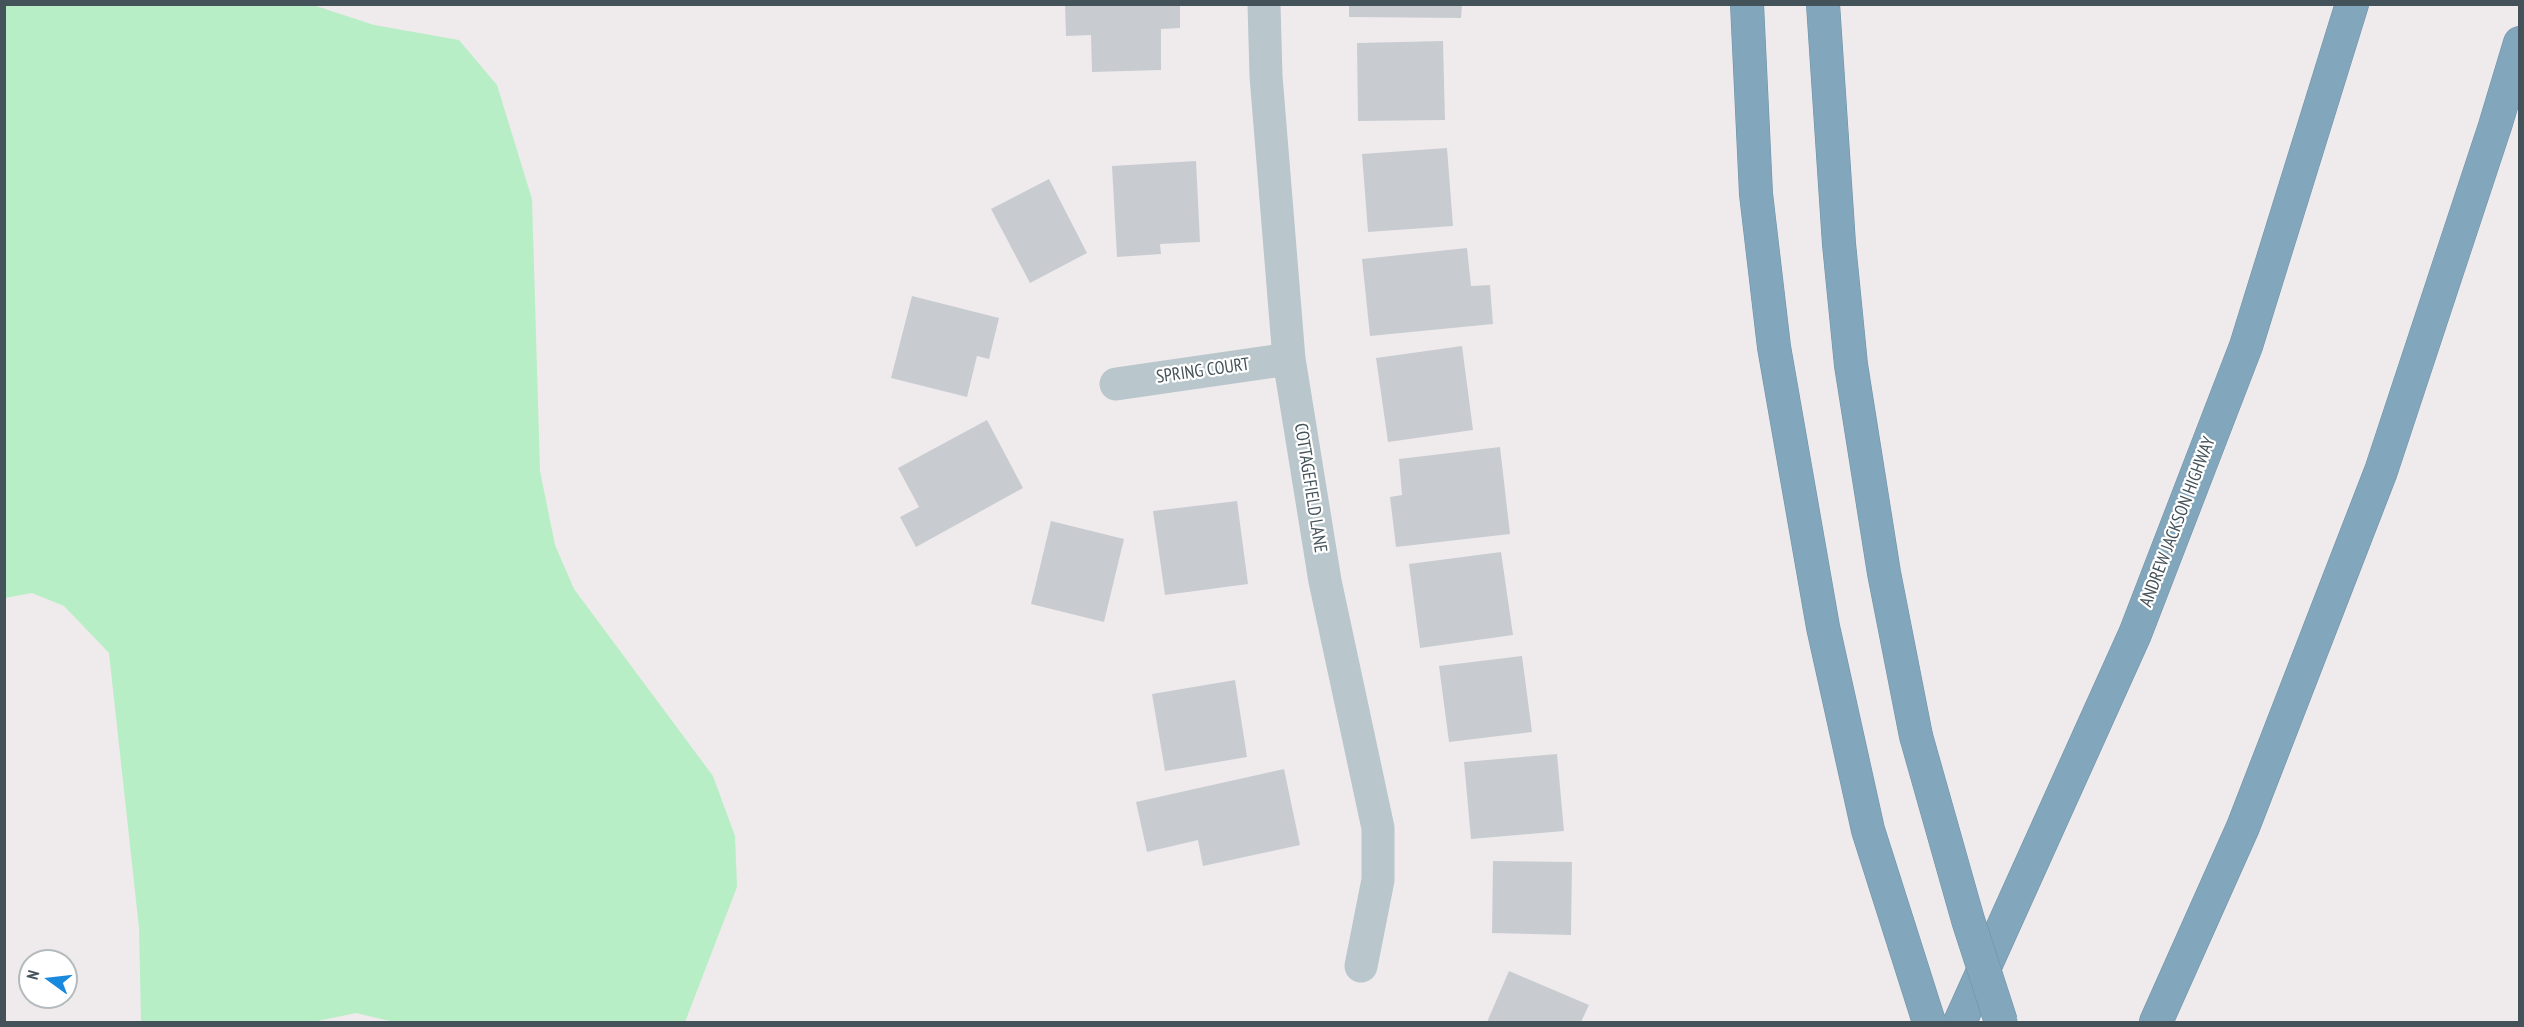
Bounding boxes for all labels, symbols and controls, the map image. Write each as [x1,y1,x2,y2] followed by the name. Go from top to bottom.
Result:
[1155,354,1251,388] street label: SPRING COURT
[1289,422,1331,554] street label: COTTAGEFIELD LANE
[2136,434,2220,610] street label: ANDREW JACKSON HIGHWAY
[18,949,78,1009] north arrow
[22,968,43,982] text: N

